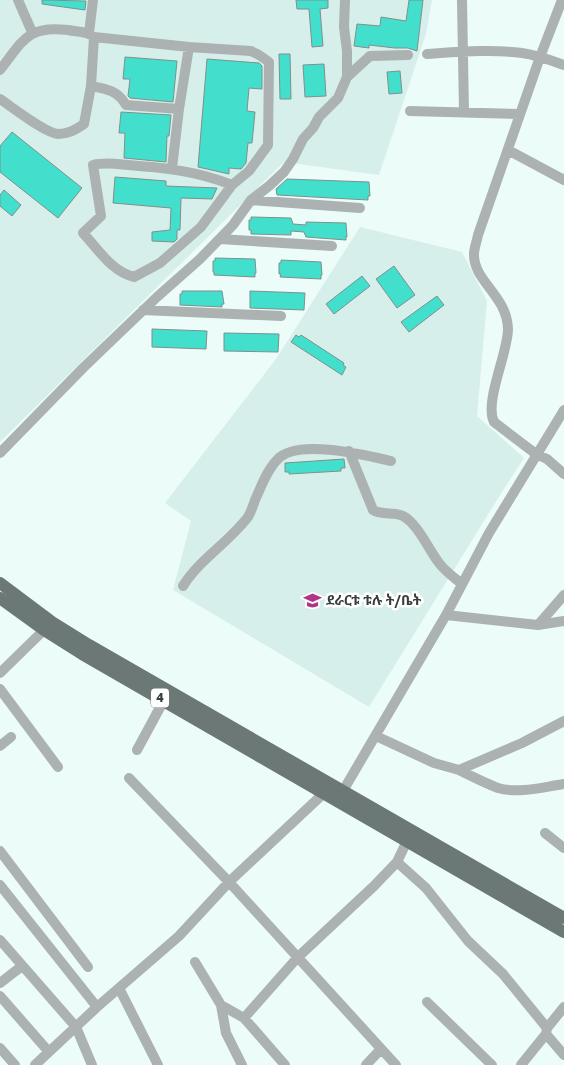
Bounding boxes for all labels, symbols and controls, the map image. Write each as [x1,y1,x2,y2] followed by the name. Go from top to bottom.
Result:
[302,590,322,610] school or university icon: ደራርቱ ቱሉ ት/ቤት
[326,591,422,608] place label: ደራርቱ ቱሉ ት/ቤት
[151,688,169,708] road number: 4

